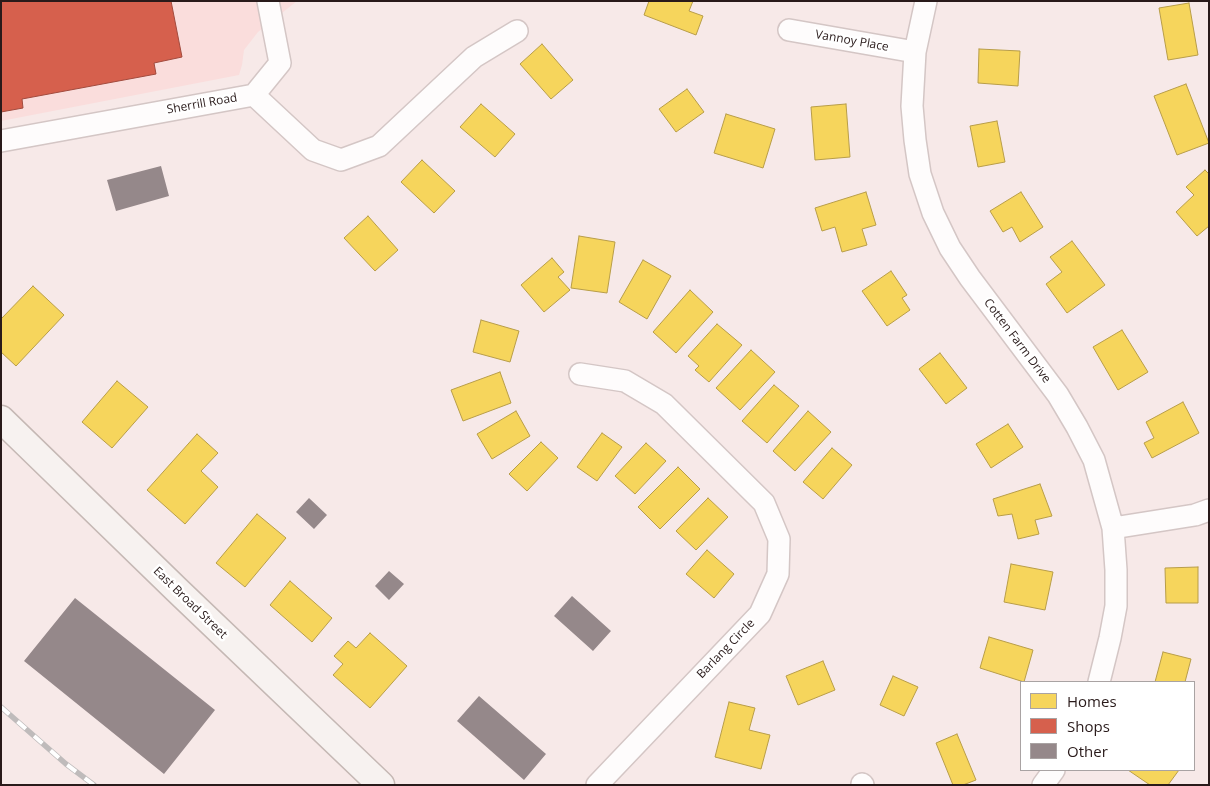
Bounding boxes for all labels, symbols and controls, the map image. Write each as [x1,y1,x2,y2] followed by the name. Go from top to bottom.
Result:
[814,27,890,55] street label: Vannoy Place
[166,91,238,117] street label: Sherrill Road
[981,296,1053,386] street label: Cotten Farm Drive
[150,564,230,642] street label: East Broad Street
[694,616,758,682] street label: Barlang Circle
[1020,681,1195,771] legend
[1067,691,1117,711] text: Homes
[1067,716,1110,736] text: Shops
[1067,741,1108,761] text: Other

